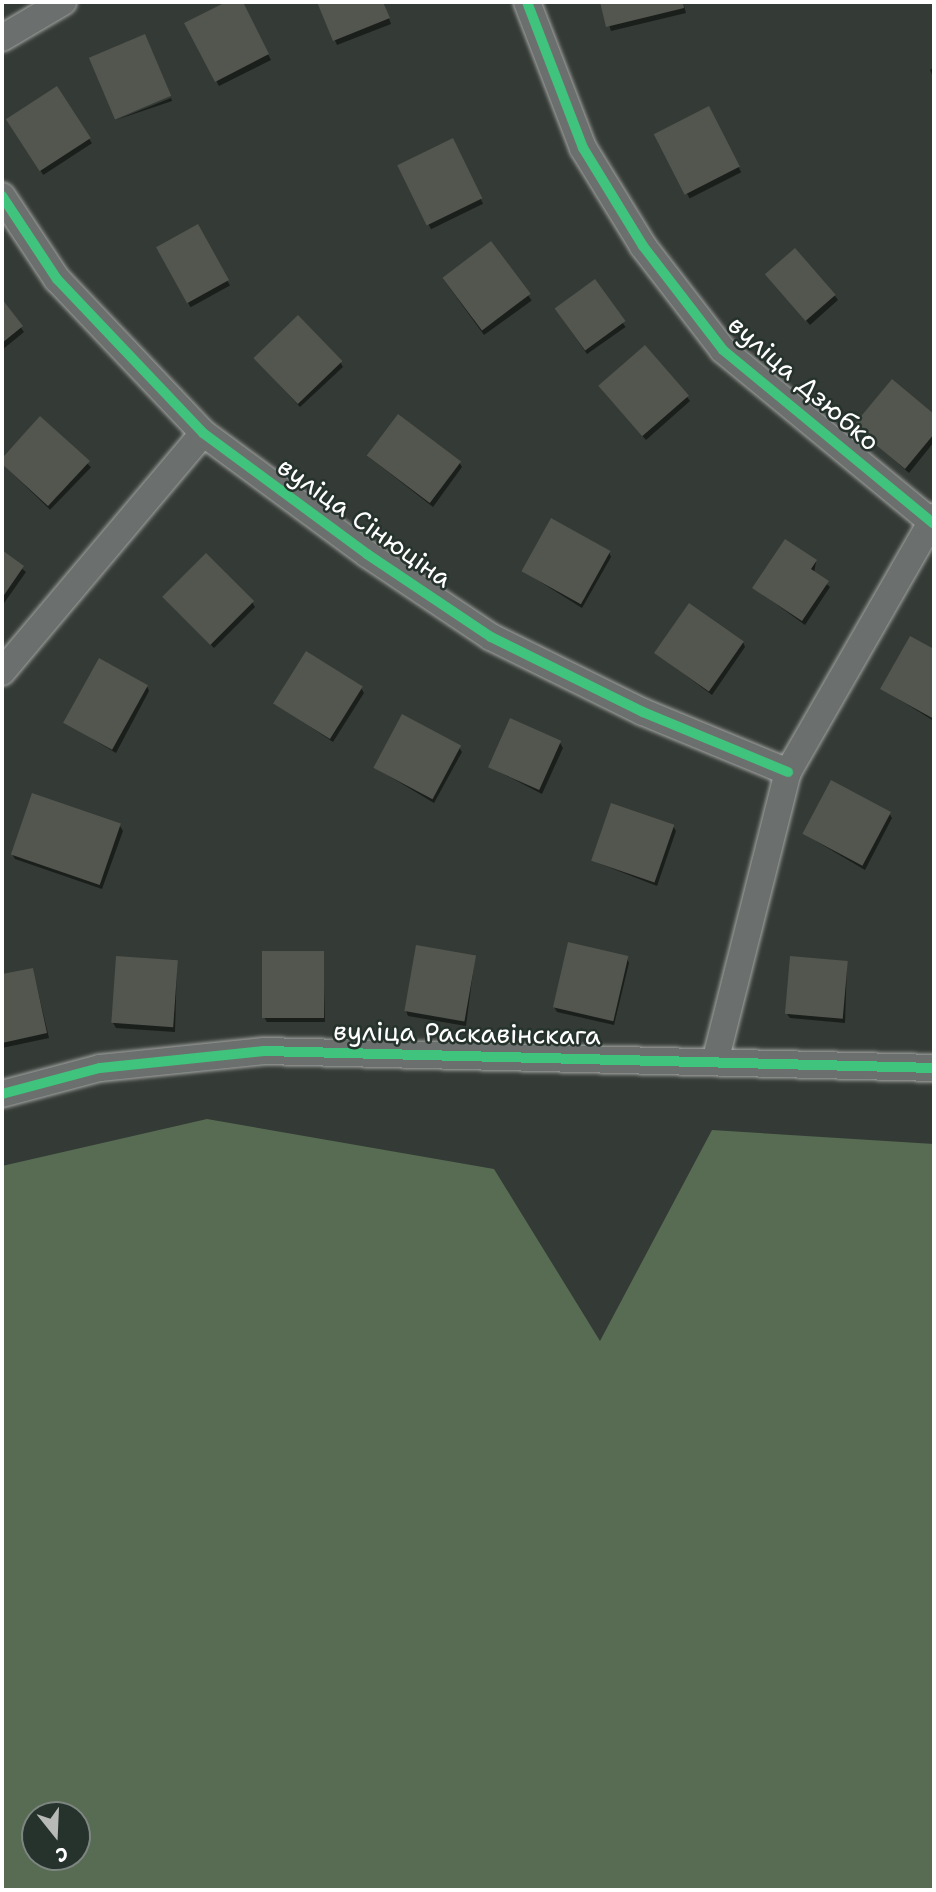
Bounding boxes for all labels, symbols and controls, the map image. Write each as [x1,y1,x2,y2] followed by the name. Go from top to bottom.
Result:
[722,309,886,457] street label: вуліца Дзюбко
[272,450,458,594] street label: вуліца Сінюціна
[333,1015,601,1051] street label: вуліца Раскавінскага
[21,1801,91,1871] north arrow
[53,1841,71,1868] text: С

